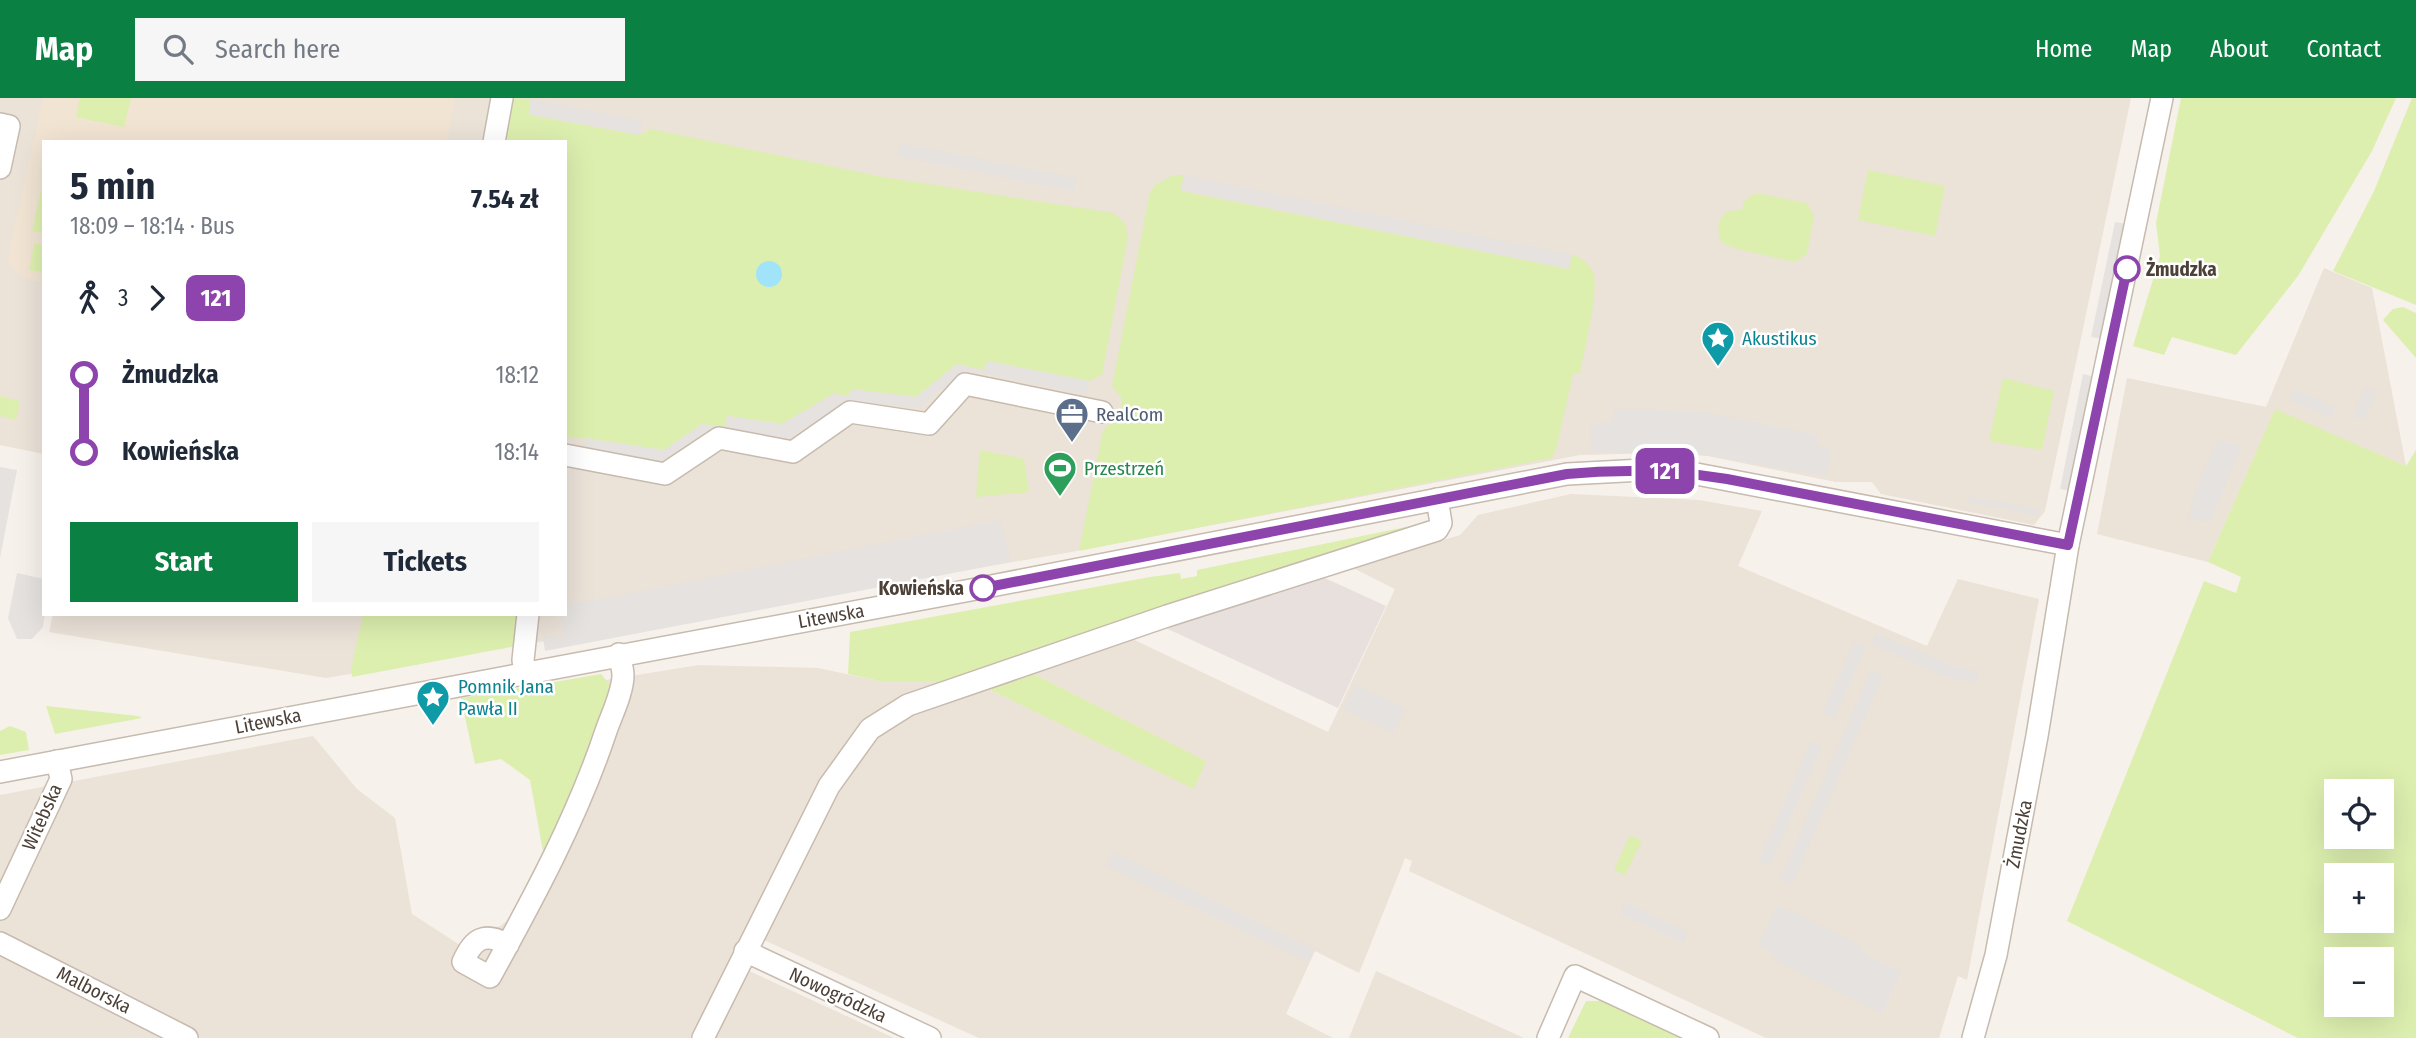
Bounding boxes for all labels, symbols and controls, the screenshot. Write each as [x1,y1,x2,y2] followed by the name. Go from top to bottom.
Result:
[135,18,625,81] search box
[35,29,93,69] text: Map
[159,30,197,68] icon: search
[215,34,340,65] text: Search here
[2035,35,2092,63] text: Home
[2130,35,2172,63] text: Map
[2210,35,2268,63] text: About
[2306,35,2381,63] text: Contact
[70,163,155,209] text: 5 min
[471,184,539,215] text: 7.54 zł
[70,212,235,240] text: 18:09 – 18:14 · Bus
[2114,256,2140,282] marker: Żmudzka
[2146,257,2217,281] place label: Żmudzka
[70,279,108,317] icon: walk
[138,279,176,317] icon: forward
[118,284,128,312] text: 3
[200,284,231,312] text: 121
[1699,319,1737,368] place icon: Akustikus
[1742,327,1817,350] place label: Akustikus
[122,359,219,390] text: Żmudzka
[495,361,539,389] text: 18:12
[1053,395,1091,444] office icon: RealCom
[1096,403,1163,426] place label: RealCom
[122,436,239,467] text: Kowieńska
[494,438,539,466] text: 18:14
[1625,448,1705,494] line badge: 121
[1041,449,1079,498] sports icon: Przestrzeń
[1084,457,1164,480] place label: Przestrzeń
[1649,457,1681,485] text: 121
[70,522,298,602] button: Start
[312,522,539,602] button: Tickets
[970,575,996,601] marker: Kowieńska
[878,577,964,600] place label: Kowieńska
[796,599,866,633] street label: Litewska
[458,675,554,720] place label: Pomnik Jana Pawła II
[414,678,452,727] place icon: Pomnik Jana Pawła II
[233,703,303,739] street label: Litewska
[2324,779,2394,1017] map controls
[2324,779,2394,849] button: locate
[17,780,67,854] street label: Witebska
[2001,798,2037,870] street label: Żmudzka
[2324,863,2394,933] button: +
[2324,947,2394,1017] button: −
[53,962,135,1018] street label: Malborska
[786,962,890,1028] street label: Nowogródzka

